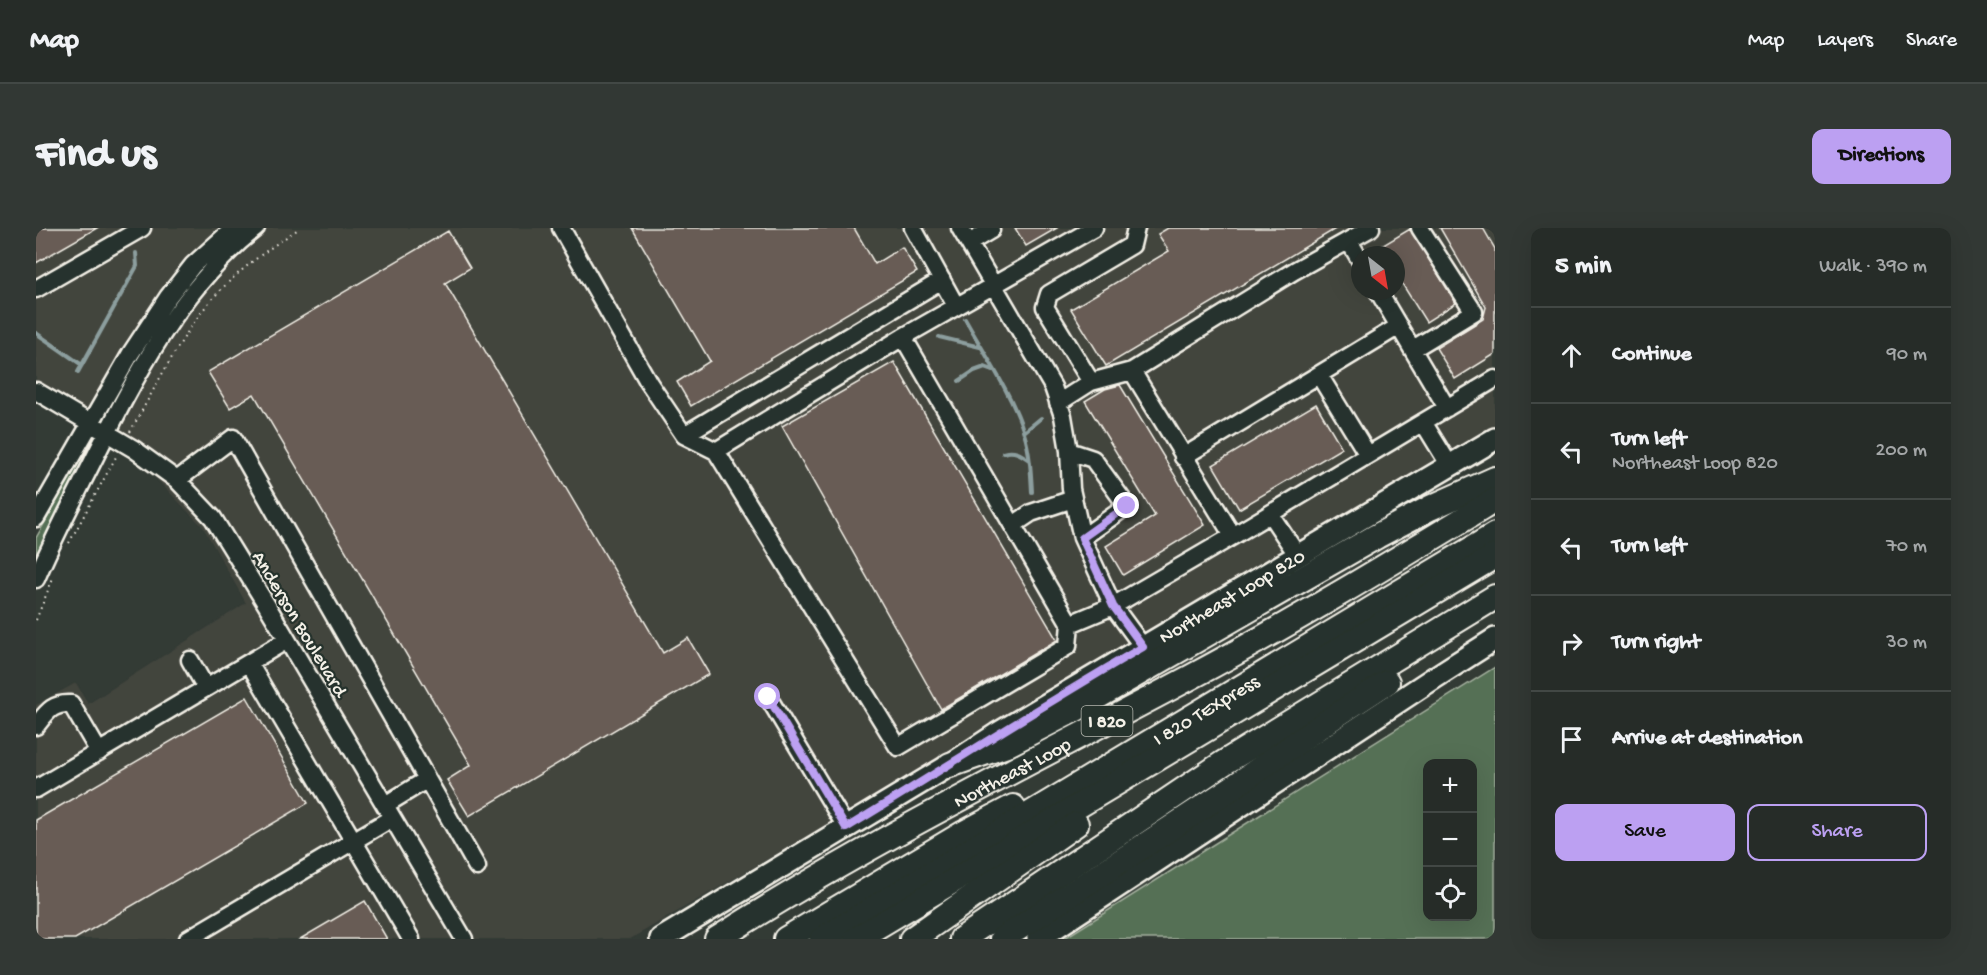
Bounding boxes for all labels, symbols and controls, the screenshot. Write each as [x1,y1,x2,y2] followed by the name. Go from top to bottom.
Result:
[30,25,79,58] text: Map
[1748,29,1784,54] text: Map
[1817,29,1873,54] text: Layers
[1906,29,1957,54] text: Share
[1812,129,1951,184] button: Directions
[36,132,156,181] text: Find us
[1351,246,1405,300] north arrow
[1555,252,1611,283] text: 5 min
[1819,256,1927,279] text: Walk · 390 m
[1555,339,1588,372] icon: ahead
[1612,342,1692,368] text: Continue
[1887,344,1927,367] text: 90 m
[1612,427,1686,453] text: Turn left
[1555,435,1588,468] icon: left
[1876,440,1927,463] text: 200 m
[1612,453,1778,476] text: Northeast Loop 820
[1113,492,1139,518] route end
[1555,531,1588,564] icon: left
[1612,534,1686,560] text: Turn left
[1886,536,1927,559] text: 70 m
[1156,546,1310,650] street label: Northeast Loop 820
[245,548,352,704] street label: Anderson Boulevard
[1555,627,1588,660] icon: right
[1612,630,1700,656] text: Turn right
[1886,632,1927,655] text: 30 m
[1150,671,1265,752] street label: I 820 TEXpress
[754,683,780,709] route start
[1082,706,1132,736] road number: I 820
[1555,723,1588,756] icon: arrive
[1612,726,1802,752] text: Arrive at destination
[951,734,1076,815] street label: Northeast Loop
[1423,759,1477,921] map controls
[1423,759,1477,813] button: +
[1555,804,1735,861] button: Save
[1747,804,1927,861] button: Share
[1423,813,1477,867] button: −
[1423,867,1477,921] button: locate

